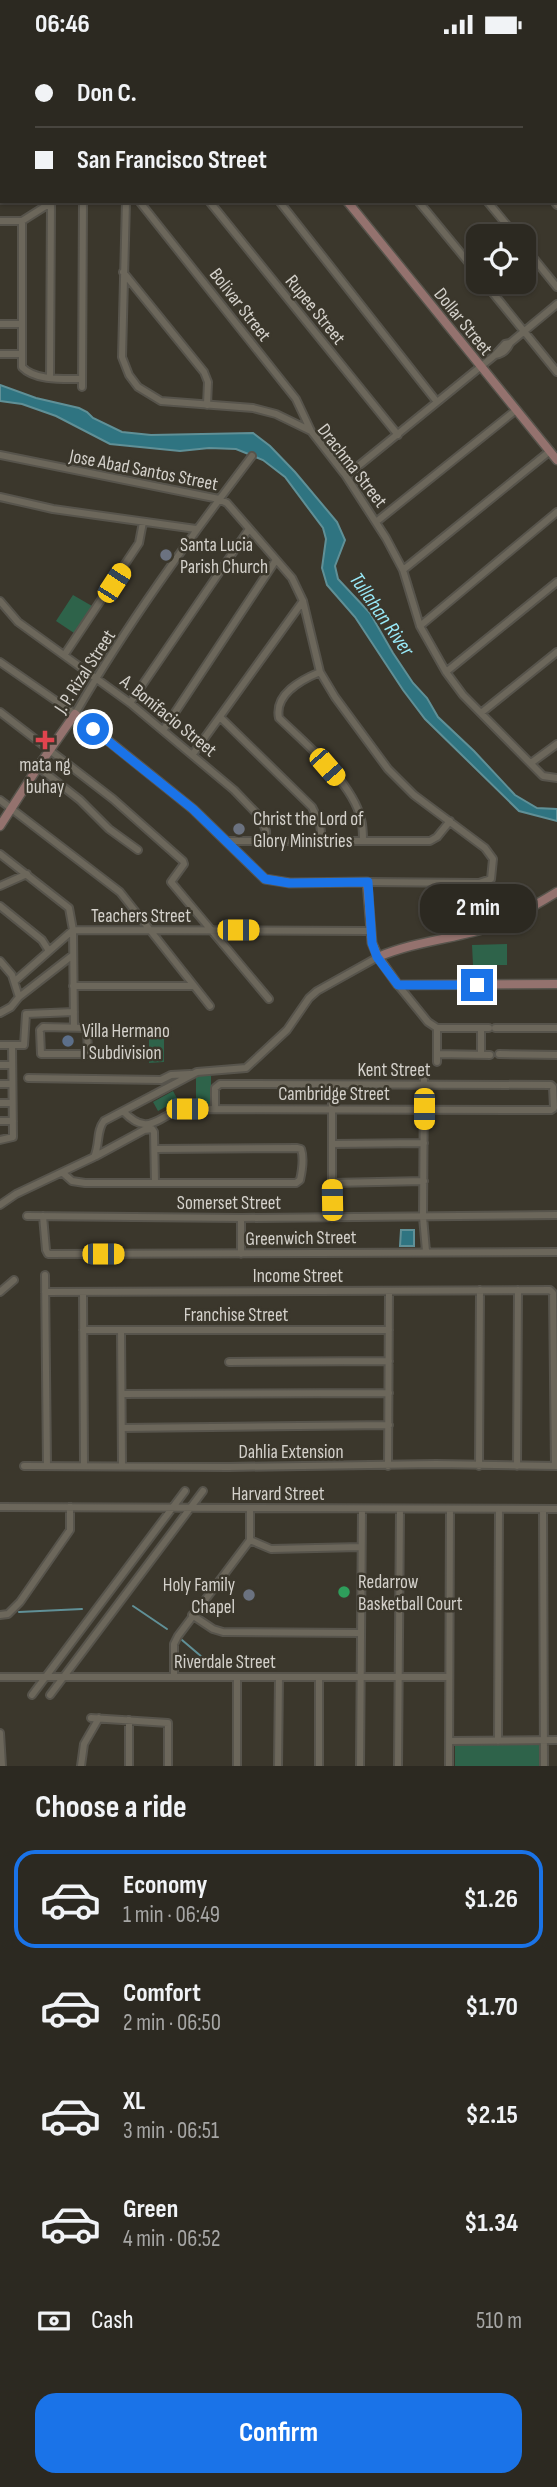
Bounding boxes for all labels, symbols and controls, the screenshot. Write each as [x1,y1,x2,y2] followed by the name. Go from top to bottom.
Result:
[35,9,90,40] text: 06:46
[77,78,137,109] text: Don C.
[77,145,267,176] text: San Francisco Street
[466,224,536,294] map controls
[466,224,536,294] button: locate
[204,264,276,346] street label: Bolivar Street
[280,270,350,350] street label: Rupee Street
[429,284,497,360] street label: Dollar Street
[312,419,392,513] street label: Drachma Street
[66,445,220,496] street label: Jose Abad Santos Street
[180,534,268,579] place label: Santa Lucia Parish Church
[158,547,174,563] marker: Santa Lucia Parish Church
[94,560,135,606] car
[344,568,420,662] water label: Tullahan River
[49,625,121,719] street label: J. P. Rizal Street
[114,670,221,762] street label: A. Bonifacio Street
[77,713,109,745] route start
[35,730,55,750] marker: mata ng buhay
[306,744,349,790] car
[19,754,71,799] place label: mata ng buhay
[253,808,364,853] place label: Christ the Lord of Glory Ministries
[231,821,247,837] marker: Christ the Lord of Glory Ministries
[419,883,535,933] callout: 2 min
[456,894,500,922] text: 2 min
[91,905,191,928] street label: Teachers Street
[218,920,260,941] car
[461,969,493,1001] route end
[82,1020,170,1065] place label: Villa Hermano I Subdivision
[60,1033,76,1049] marker: Villa Hermano I Subdivision
[357,1059,431,1082] street label: Kent Street
[278,1083,390,1106] street label: Cambridge Street
[414,1088,435,1130] car
[167,1099,209,1120] car
[322,1179,343,1221] car
[177,1192,281,1215] street label: Somerset Street
[245,1226,357,1251] street label: Greenwich Street
[83,1244,125,1265] car
[253,1265,343,1288] street label: Income Street
[184,1304,289,1327] street label: Franchise Street
[238,1441,344,1464] street label: Dahlia Extension
[231,1483,325,1506] street label: Harvard Street
[358,1571,463,1616] place label: Redarrow Basketball Court
[163,1574,236,1619] place label: Holy Family Chapel
[336,1584,352,1600] marker: Redarrow Basketball Court
[241,1587,257,1603] marker: Holy Family Chapel
[174,1651,276,1674] street label: Riverdale Street
[35,1788,187,1827] text: Choose a ride
[39,1868,102,1931] icon: car
[123,1870,207,1901] text: Economy
[464,1884,518,1915] text: $1.26
[123,1901,220,1929] text: 1 min · 06:49
[39,1976,102,2039] icon: car
[123,1978,201,2009] text: Comfort
[465,1992,518,2023] text: $1.70
[123,2009,221,2037] text: 2 min · 06:50
[39,2084,102,2147] icon: car
[123,2086,145,2117] text: XL
[466,2100,518,2131] text: $2.15
[123,2117,219,2145] text: 3 min · 06:51
[39,2192,102,2255] icon: car
[123,2194,178,2225] text: Green
[464,2208,518,2239] text: $1.34
[123,2225,220,2253] text: 4 min · 06:52
[35,2302,73,2340] icon: cash
[91,2305,134,2336] text: Cash
[476,2307,522,2335] text: 510 m
[35,2393,522,2473] button: Confirm

